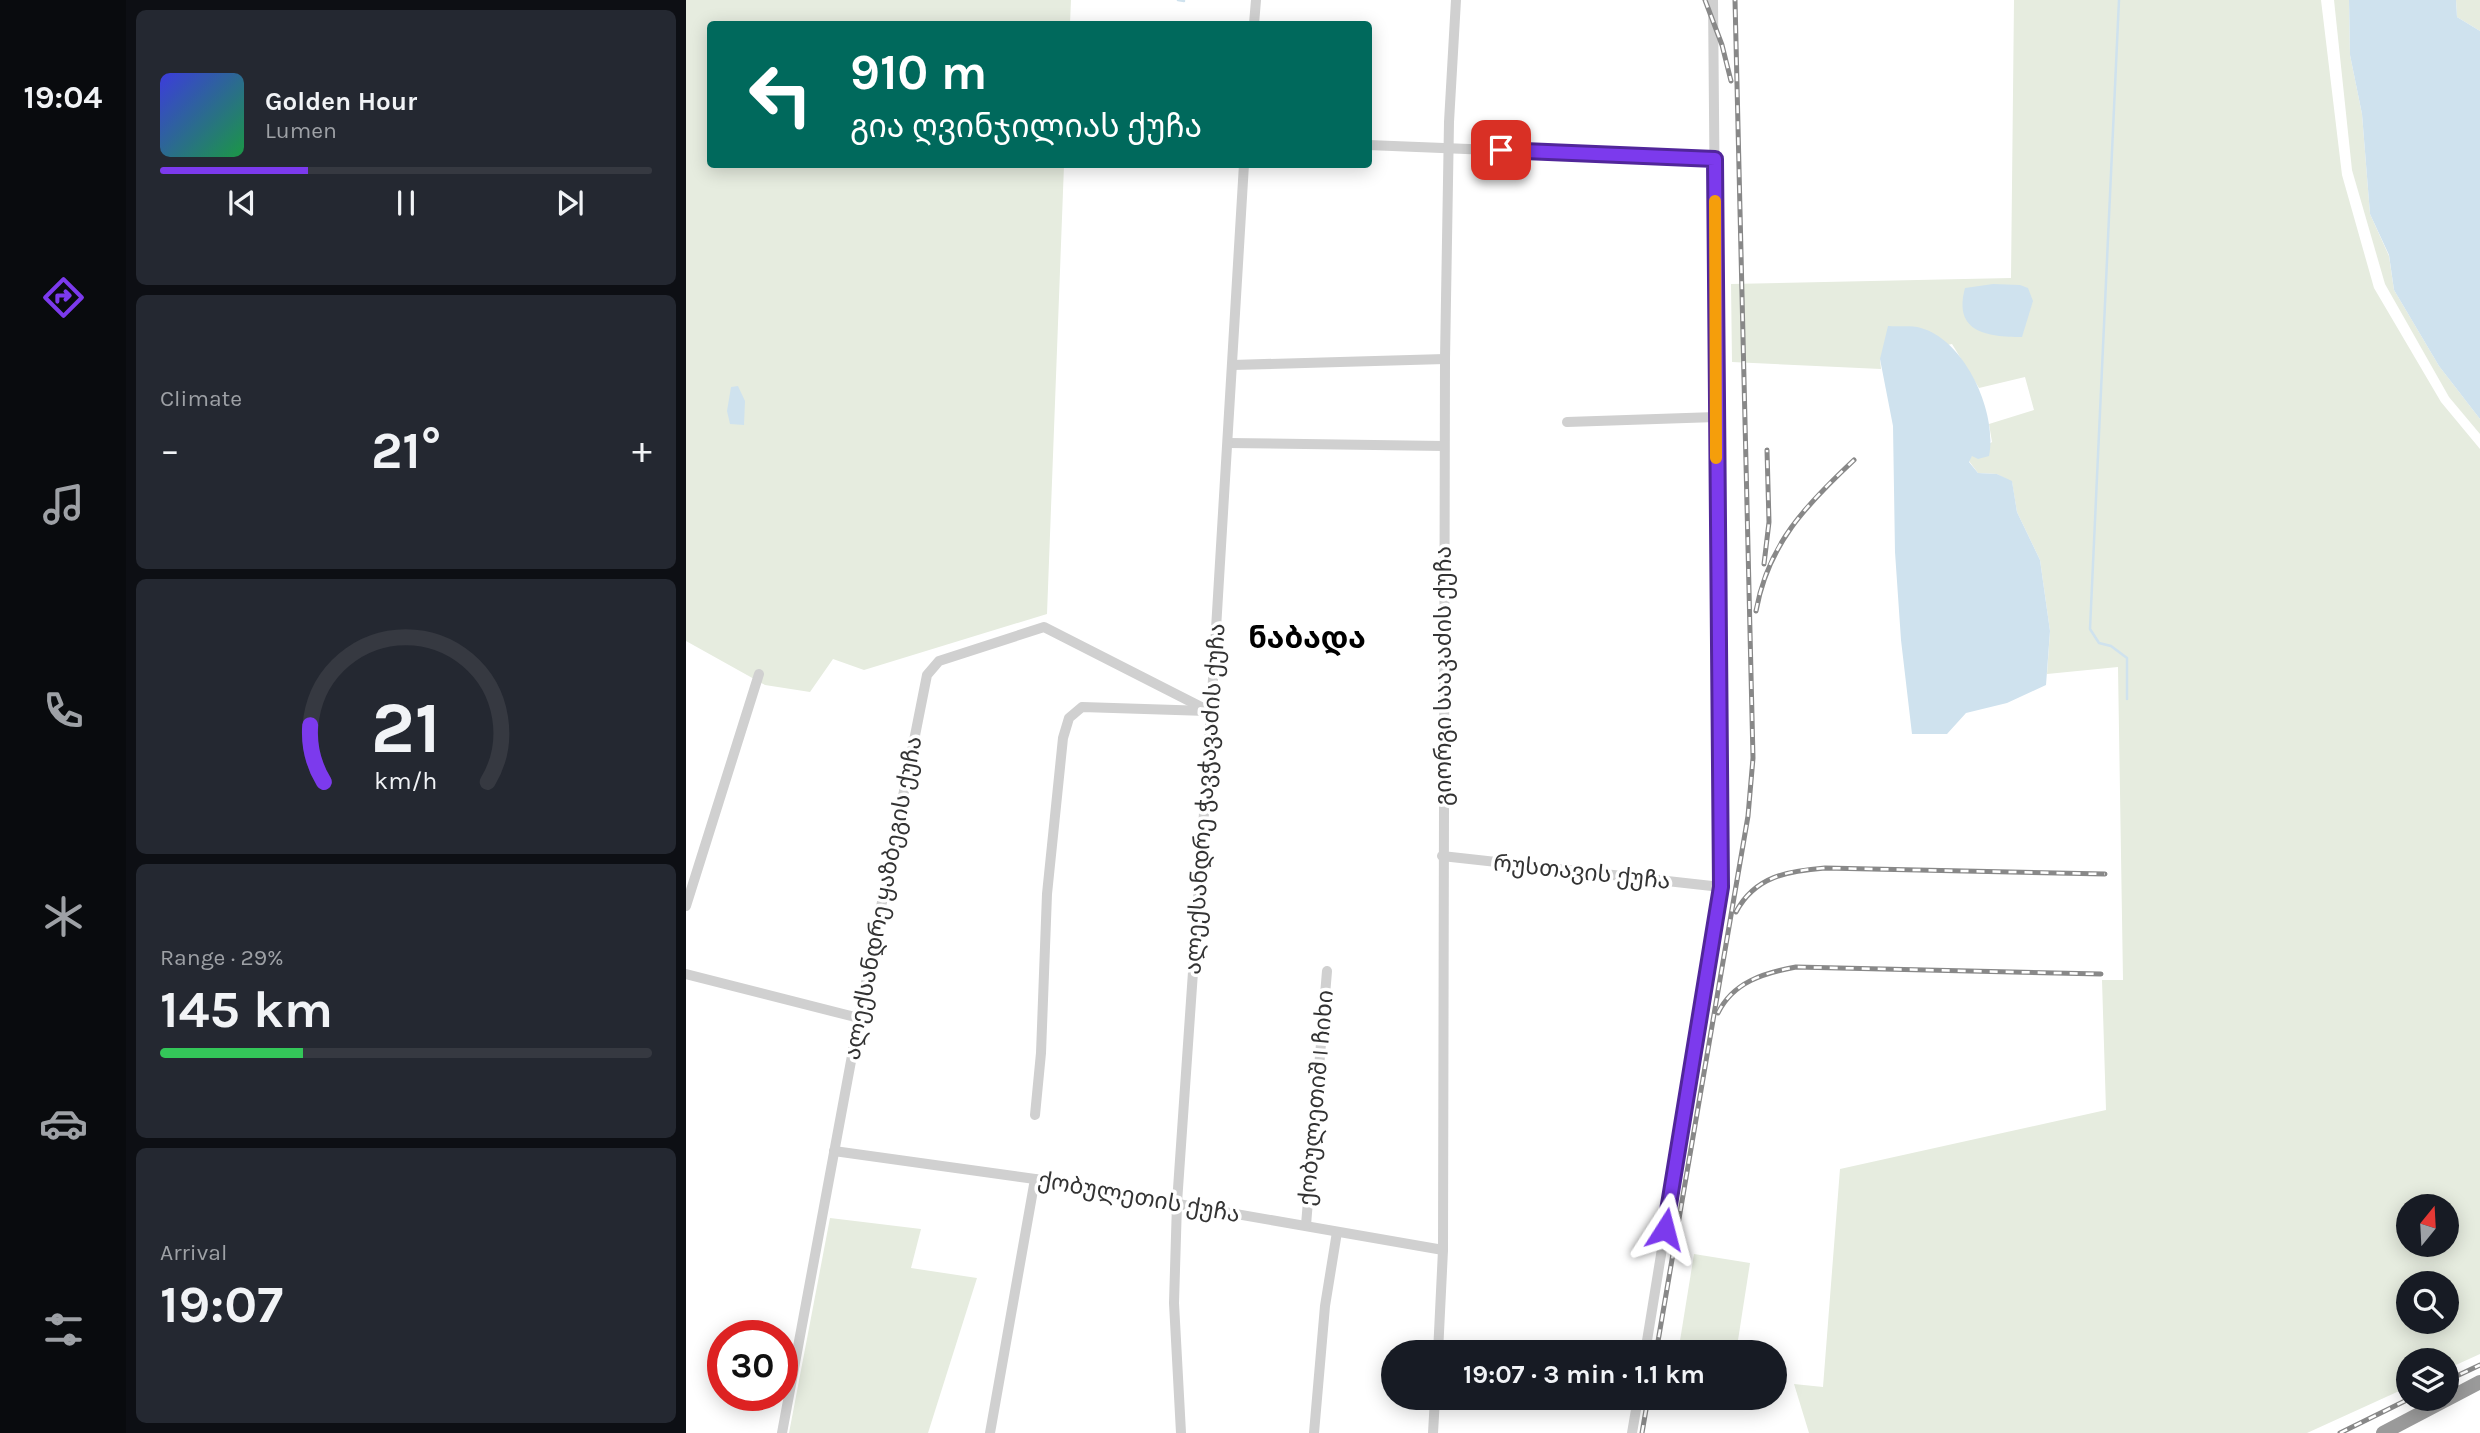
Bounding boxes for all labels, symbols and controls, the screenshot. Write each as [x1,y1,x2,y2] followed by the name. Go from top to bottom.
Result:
[850,44,987,101] text: 910 m
[735,49,826,140] icon: left
[24,79,102,116] text: 19:04
[265,86,417,117] text: Golden Hour
[850,108,1202,145] text: გია ღვინჯილიას ქუჩა
[265,117,337,144] text: Lumen
[1471,120,1531,180] pin
[1482,131,1520,169] icon: arrive
[223,184,261,222] icon: previous
[387,184,425,222] icon: pause
[551,184,589,222] icon: next
[39,273,88,322] icon: directions
[160,385,242,412] text: Climate
[371,420,441,481] text: 21°
[160,428,180,473] text: −
[632,428,652,473] text: +
[39,480,88,529] icon: music
[1430,546,1457,806] street label: გიორგი სააკაძის ქუჩა
[1248,620,1366,657] district label: ნაბადა
[1179,623,1231,975] street label: ალექსანდრე ჭავჭავაძის ქუჩა
[39,686,88,735] icon: phone
[371,686,441,771] text: 21
[838,734,928,1062] street label: ალექსანდრე ყაზბეგის ქუჩა
[374,766,438,795] text: km/h
[1492,849,1672,895] street label: რუსთავის ქუჩა
[39,892,88,941] icon: climate
[160,944,284,971] text: Range · 29%
[160,979,333,1040] text: 145 km
[1293,989,1339,1207] street label: ქობულეთიშ I ჩიხი
[39,1099,88,1148] icon: car
[1036,1166,1242,1228] street label: ქობულეთის ქუჩა
[1628,1192,1702,1266] position arrow
[2396,1194,2459,1256] north arrow
[2396,1194,2459,1411] map controls
[160,1239,227,1266] text: Arrival
[2396,1271,2459,1334] button: search
[160,1274,283,1335] text: 19:07
[39,1305,88,1354] icon: filters
[707,1320,798,1411] speed limit sign: 30
[2396,1348,2459,1411] button: layers
[1463,1359,1705,1390] text: 19:07 · 3 min · 1.1 km

